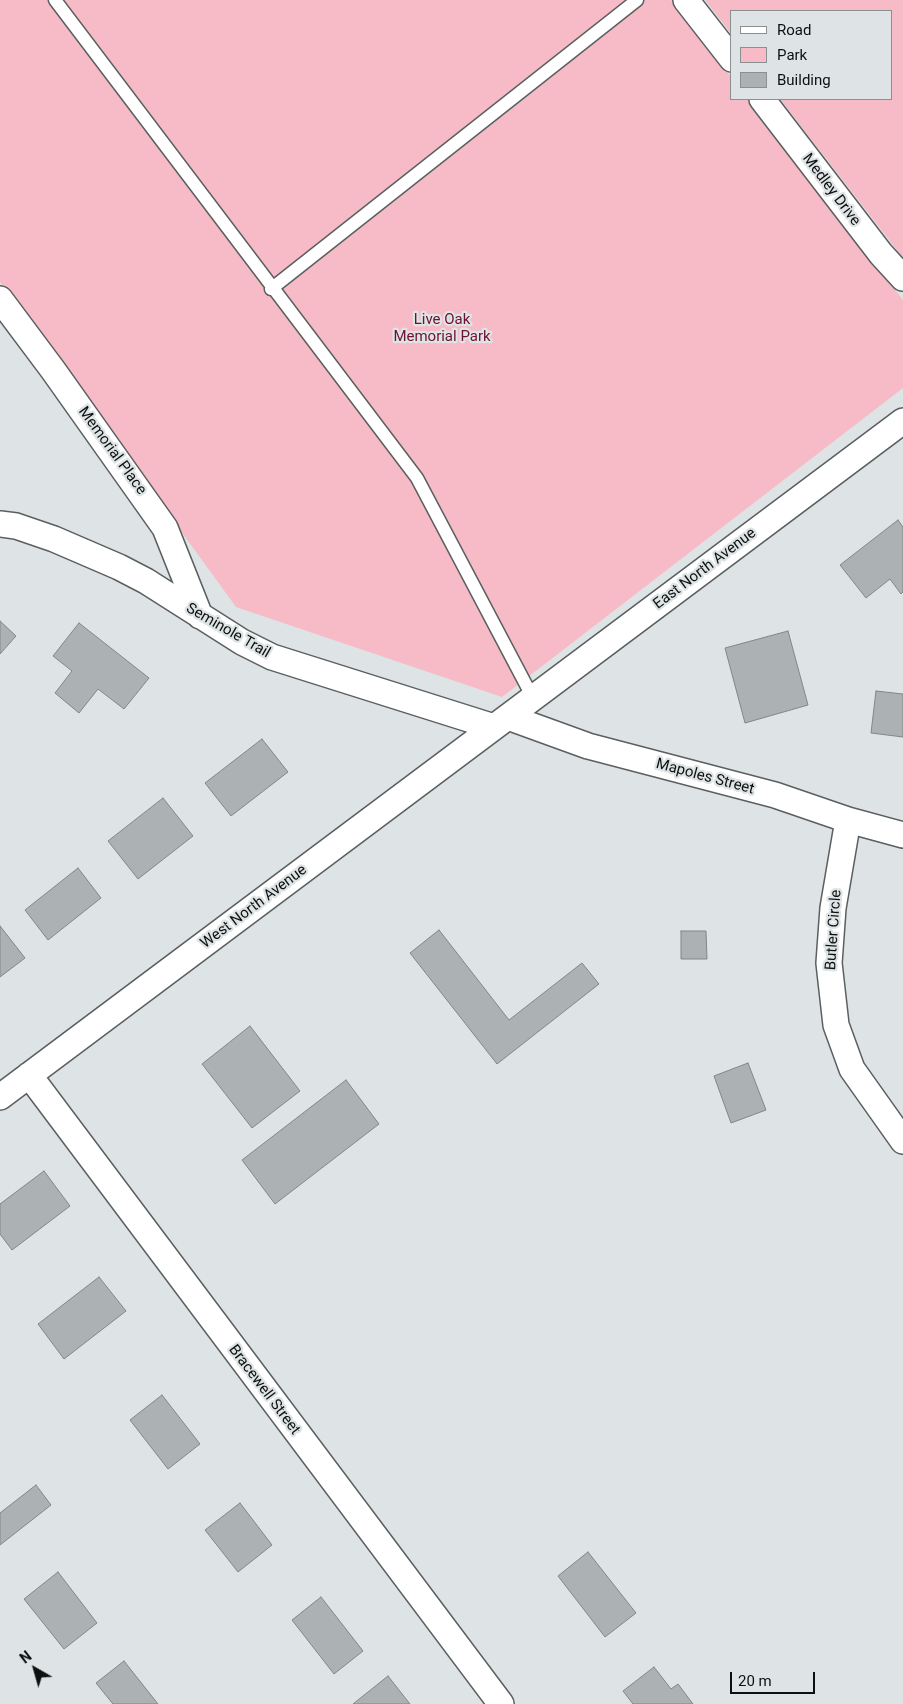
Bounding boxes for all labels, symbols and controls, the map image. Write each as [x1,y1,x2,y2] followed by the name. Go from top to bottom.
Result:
[730,10,893,100] legend
[777,21,811,39] text: Road
[777,46,807,64] text: Park
[777,71,831,89] text: Building
[798,150,864,230] street label: Medley Drive
[393,311,491,346] park label: Live Oak Memorial Park
[74,404,150,498] street label: Memorial Place
[650,525,760,613] street label: East North Avenue
[183,600,273,662] street label: Seminole Trail
[654,755,756,799] street label: Mapoles Street
[197,861,311,953] street label: West North Avenue
[822,889,846,971] street label: Butler Circle
[224,1341,304,1439] street label: Bracewell Street
[10,1644,60,1694] north arrow
[17,1648,35,1667] text: N
[733,1662,818,1694] scale bar
[738,1672,772,1690] text: 20 m

